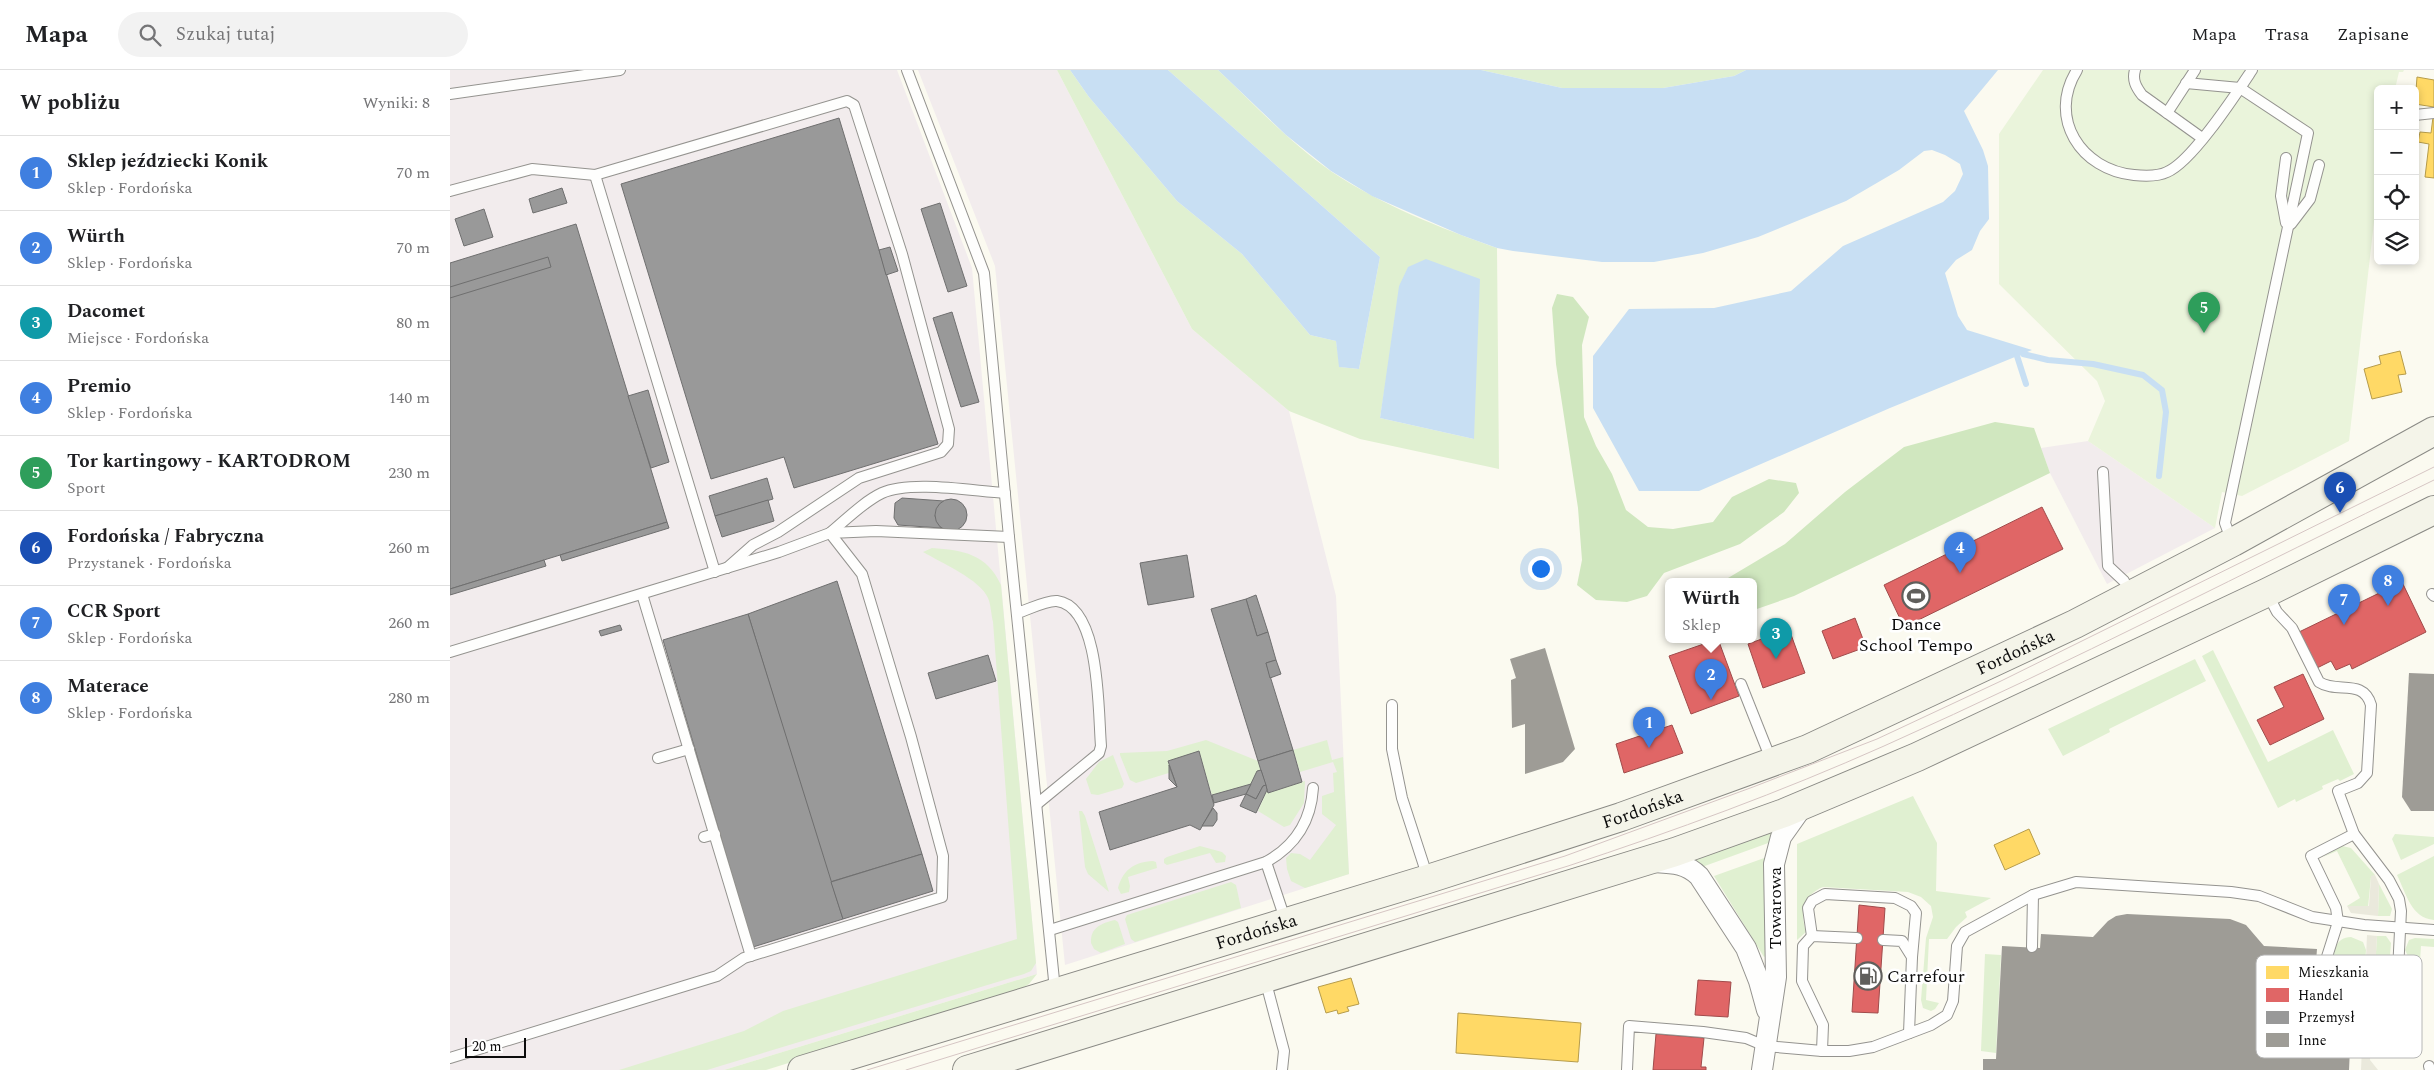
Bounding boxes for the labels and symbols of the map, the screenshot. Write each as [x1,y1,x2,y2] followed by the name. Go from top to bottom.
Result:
[2188,292,2220,333] pin: 5
[2324,472,2356,513] pin: 6
[1944,532,1976,573] pin: 4
[1528,556,1554,582] your location
[2372,565,2404,606] pin: 8
[1901,581,1931,611] sports icon: Dance School Tempo
[2328,584,2360,625] pin: 7
[1859,611,1973,659] place label: Dance School Tempo
[1760,618,1792,659] pin: 3
[1971,622,2059,682] street label: Fordońska
[1695,659,1727,700] pin: 2
[1633,707,1665,748] pin: 1
[1599,782,1687,836] street label: Fordońska
[1762,867,1789,949] street label: Towarowa
[1212,906,1301,957] street label: Fordońska
[2256,955,2422,1058] legend
[1853,961,1883,991] fuel station icon: Carrefour
[2298,962,2369,983] text: Mieszkania
[1887,963,1965,990] place label: Carrefour
[2298,985,2343,1006] text: Handel
[2298,1007,2355,1028] text: Przemysł
[2298,1030,2327,1051] text: Inne
[465,1035,526,1058] scale bar

